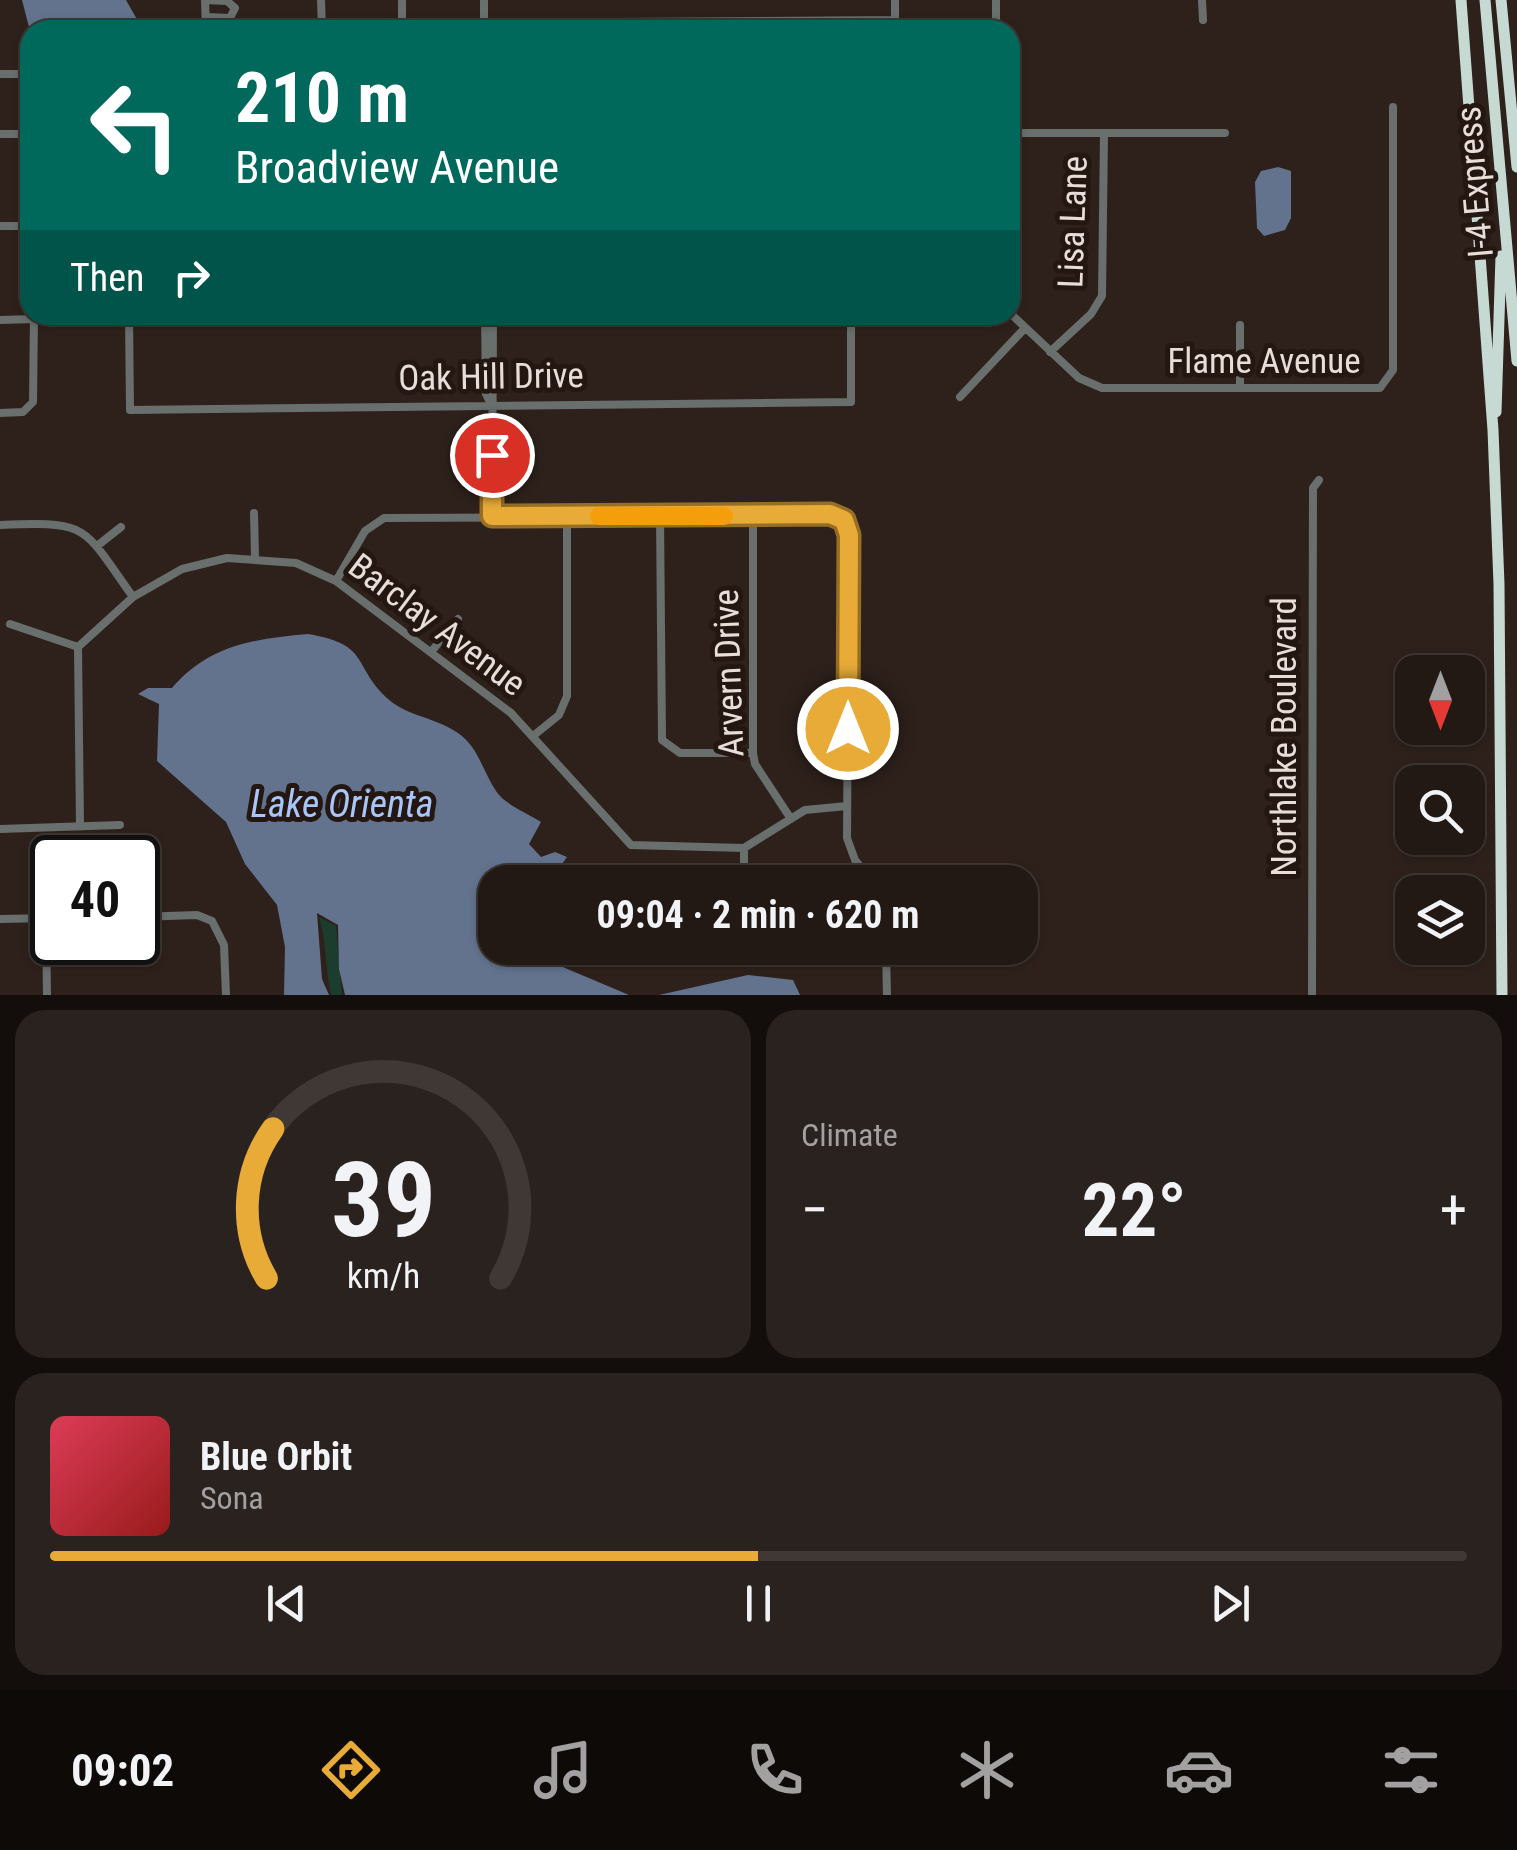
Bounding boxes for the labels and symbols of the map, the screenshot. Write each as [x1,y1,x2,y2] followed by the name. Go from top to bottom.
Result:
[1448,105,1502,259] street label: I-4 Express
[1050,155,1096,289] street label: Lisa Lane
[1167,341,1361,382] street label: Flame Avenue
[398,355,584,399] street label: Oak Hill Drive
[450,413,535,498] pin
[341,545,533,705] street label: Barclay Avenue
[706,588,752,758] street label: Arvern Drive
[1264,597,1305,877] street label: Northlake Boulevard
[1395,655,1485,745] north arrow
[796,677,900,781] position arrow
[251,782,433,826] water label: Lake Orienta
[30,835,160,965] speed limit sign: 40

